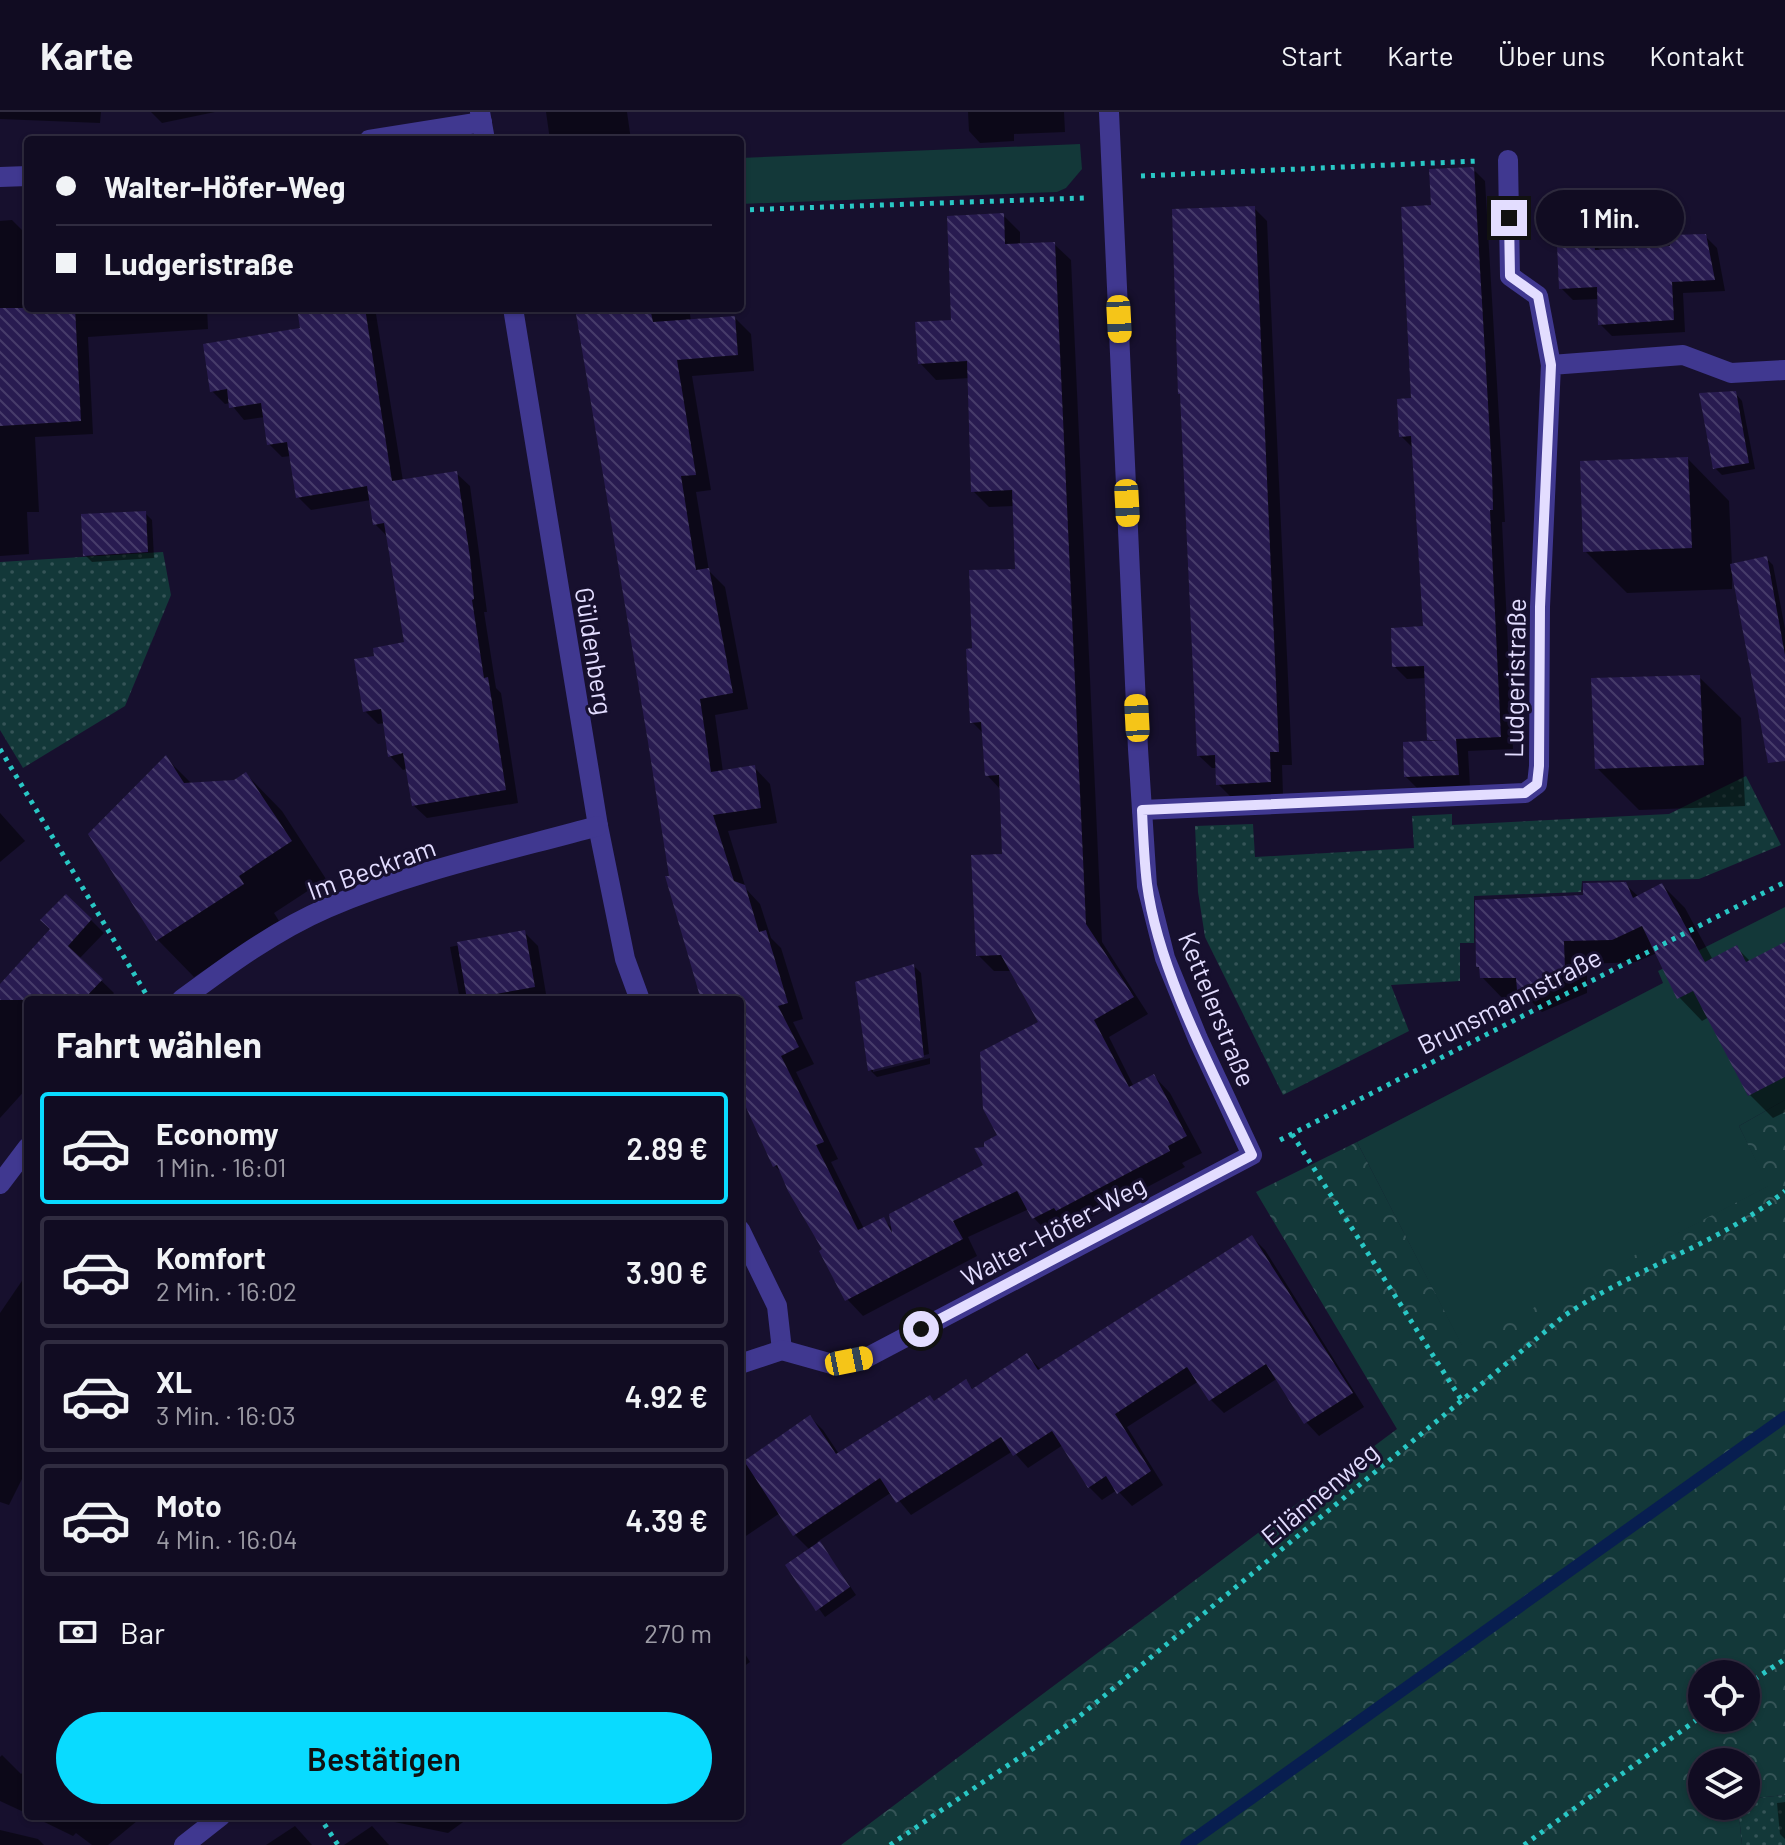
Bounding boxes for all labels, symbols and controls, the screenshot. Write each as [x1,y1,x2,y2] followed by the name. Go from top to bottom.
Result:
[40,32,134,78] text: Karte
[1281,38,1343,72] text: Start
[1387,38,1454,72] text: Karte
[1498,38,1605,72] text: Über uns
[1649,38,1745,72] text: Kontakt
[104,168,345,204] text: Walter-Höfer-Weg
[1537,190,1685,246] callout: 1 Min.
[1491,200,1527,236] route end
[1580,202,1640,233] text: 1 Min.
[104,245,294,281] text: Ludgeristraße
[1106,294,1132,344] car
[1114,478,1140,528] car
[570,585,620,717] street label: Güldenberg
[1497,598,1531,758] street label: Ludgeristraße
[1124,693,1150,743] car
[303,830,439,906] street label: Im Beckram
[1173,927,1263,1091] street label: Kettelerstraße
[1412,940,1606,1060] street label: Brunsmannstraße
[56,1022,262,1065] text: Fahrt wählen
[60,1112,132,1184] icon: car
[156,1115,279,1151] text: Economy
[626,1130,708,1166] text: 2.89 €
[156,1151,286,1182] text: 1 Min. · 16:01
[955,1168,1151,1292] street label: Walter-Höfer-Weg
[60,1236,132,1308] icon: car
[156,1239,266,1275] text: Komfort
[626,1254,708,1290] text: 3.90 €
[156,1275,297,1306] text: 2 Min. · 16:02
[903,1311,939,1347] route start
[823,1345,875,1377] car
[60,1360,132,1432] icon: car
[156,1363,192,1399] text: XL
[625,1378,708,1414] text: 4.92 €
[156,1399,296,1430] text: 3 Min. · 16:03
[1254,1435,1384,1551] street label: Eilännenweg
[60,1484,132,1556] icon: car
[156,1487,222,1523] text: Moto
[625,1502,708,1538] text: 4.39 €
[156,1523,298,1554] text: 4 Min. · 16:04
[56,1610,100,1654] icon: cash
[120,1614,165,1650] text: Bar
[644,1617,712,1648] text: 270 m
[1688,1660,1760,1820] map controls
[1688,1660,1760,1732] button: locate
[56,1712,712,1804] button: Bestätigen
[1688,1748,1760,1820] button: layers

